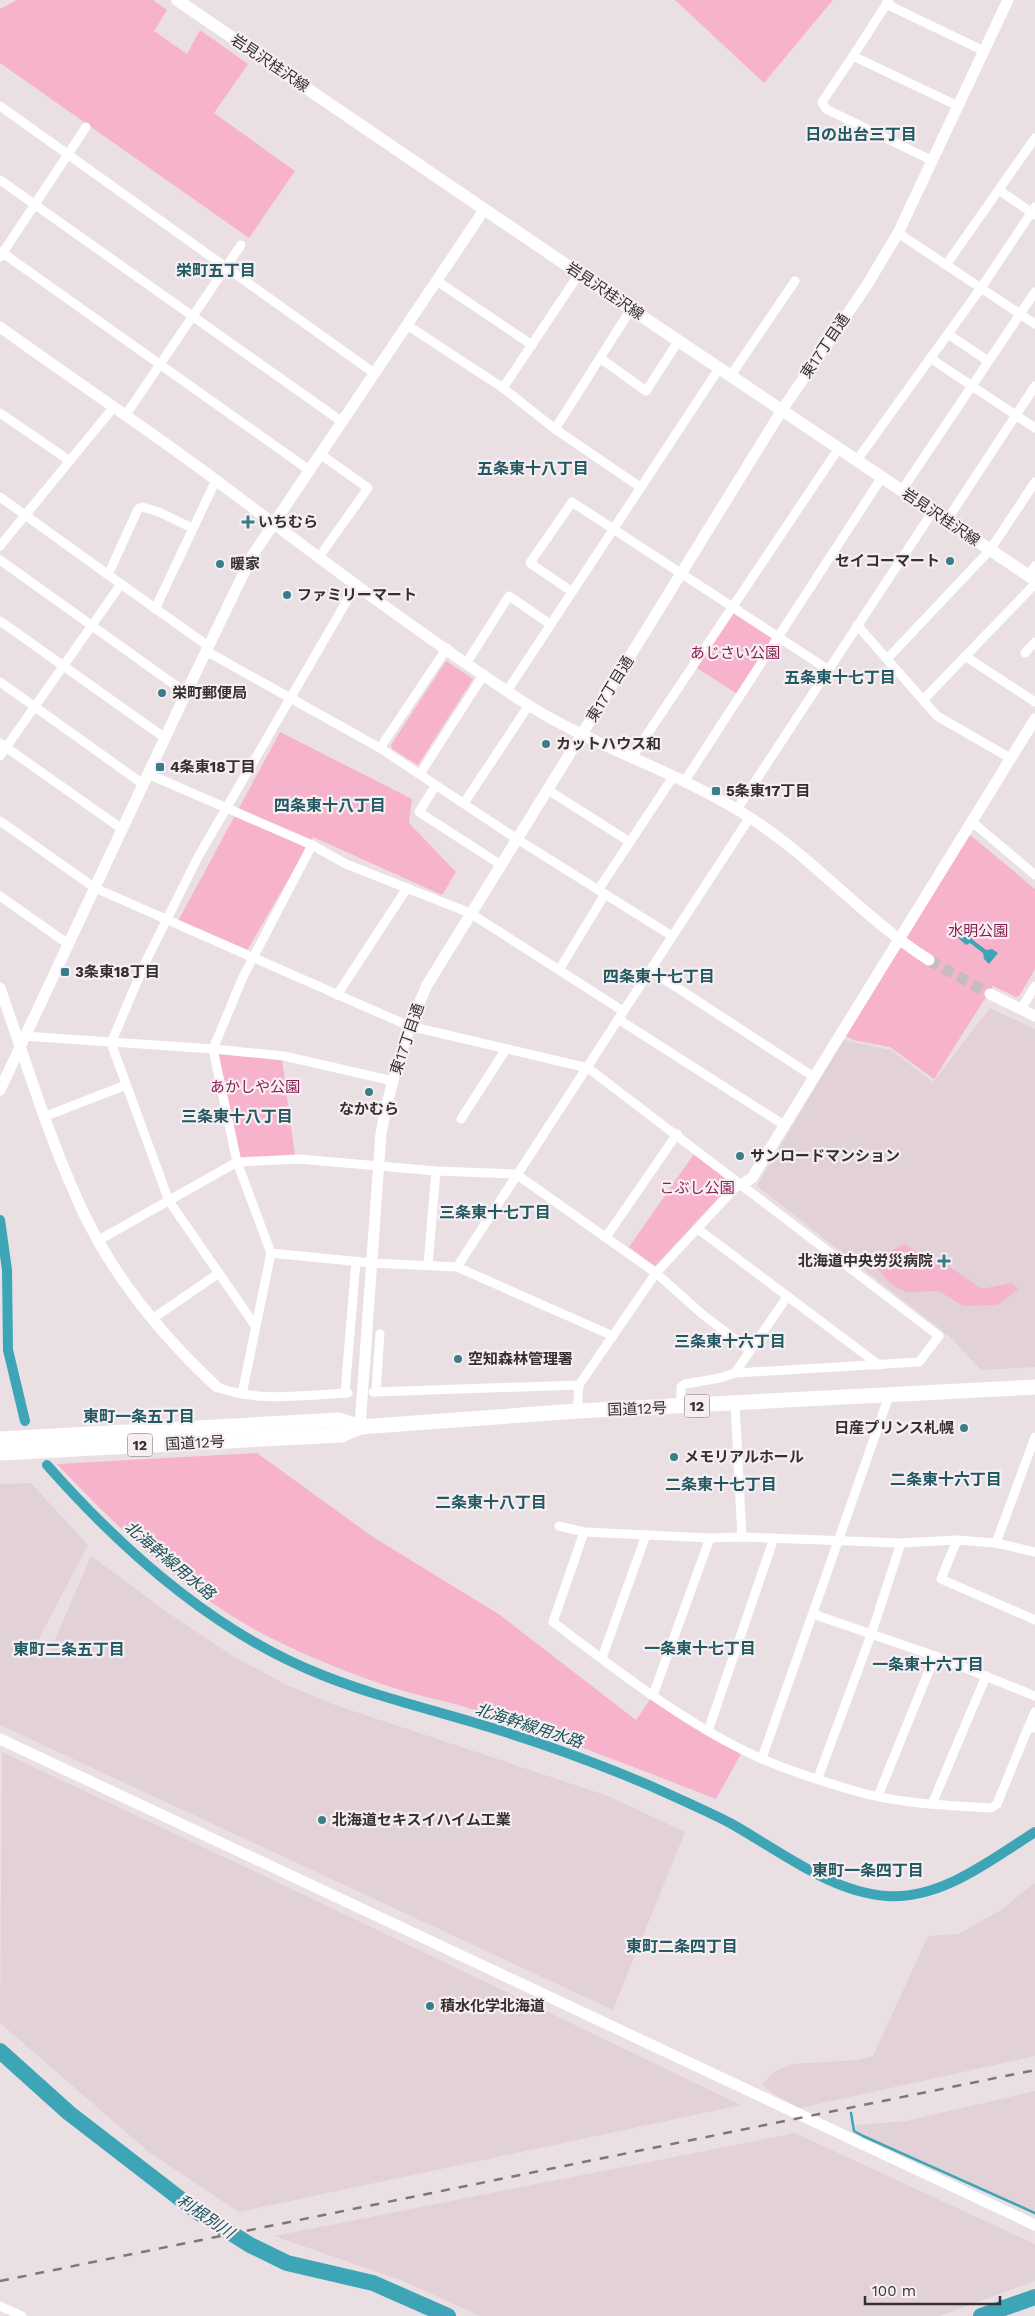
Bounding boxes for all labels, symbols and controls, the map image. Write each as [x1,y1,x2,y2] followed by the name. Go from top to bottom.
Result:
[228,30,312,96] street label: 岩見沢桂沢線
[805,125,917,144] district label: 日の出台三丁目
[563,258,647,324] street label: 岩見沢桂沢線
[176,261,256,280] district label: 栄町五丁目
[797,310,853,382] street label: 東17丁目通
[477,459,589,478] district label: 五条東十八丁目
[899,484,983,550] street label: 岩見沢桂沢線
[258,513,318,531] place label: いちむら
[242,516,254,528] marker: いちむら
[835,552,940,570] place label: セイコーマート
[230,555,260,573] place label: 暖家
[944,555,956,567] marker: セイコーマート
[214,558,226,570] marker: 暖家
[297,586,417,604] place label: ファミリーマート
[281,589,293,601] marker: ファミリーマート
[690,644,780,662] park label: あじさい公園
[583,653,637,725] street label: 東17丁目通
[784,668,896,687] district label: 五条東十七丁目
[172,684,247,702] place label: 栄町郵便局
[156,687,168,699] marker: 栄町郵便局
[556,735,661,753] place label: カットハウス和
[540,738,552,750] marker: カットハウス和
[170,758,256,776] place label: 4条東18丁目
[154,761,166,773] marker: 4条東18丁目
[726,782,810,800] place label: 5条東17丁目
[710,785,722,797] marker: 5条東17丁目
[274,796,386,815] district label: 四条東十八丁目
[948,922,1008,940] park label: 水明公園
[75,963,160,981] place label: 3条東18丁目
[59,966,71,978] marker: 3条東18丁目
[603,967,715,986] district label: 四条東十七丁目
[386,1001,428,1077] street label: 東17丁目通
[210,1078,300,1096] park label: あかしや公園
[363,1086,375,1098] marker: なかむら
[339,1100,399,1118] place label: なかむら
[181,1107,293,1126] district label: 三条東十八丁目
[750,1147,900,1165] place label: サンロードマンション
[734,1150,746,1162] marker: サンロードマンション
[659,1179,735,1197] park label: こぶし公園
[439,1203,551,1222] district label: 三条東十七丁目
[798,1252,933,1270] place label: 北海道中央労災病院
[937,1254,951,1268] marker: 北海道中央労災病院
[674,1332,786,1351] district label: 三条東十六丁目
[468,1350,573,1368] place label: 空知森林管理署
[452,1353,464,1365] marker: 空知森林管理署
[684,1394,710,1418] road number: 12
[607,1399,667,1419] street label: 国道12号
[83,1407,195,1426] district label: 東町一条五丁目
[834,1419,954,1437] place label: 日産プリンス札幌
[958,1422,970,1434] marker: 日産プリンス札幌
[165,1432,225,1454] street label: 国道12号
[128,1434,152,1456] road number: 12
[684,1448,804,1466] place label: メモリアルホール
[668,1451,680,1463] marker: メモリアルホール
[890,1470,1002,1489] district label: 二条東十六丁目
[665,1475,777,1494] district label: 二条東十七丁目
[435,1493,547,1512] district label: 二条東十八丁目
[121,1517,220,1605] water label: 北海幹線用水路
[644,1639,756,1658] district label: 一条東十七丁目
[13,1640,125,1659] district label: 東町二条五丁目
[872,1655,984,1674] district label: 一条東十六丁目
[473,1699,587,1752] water label: 北海幹線用水路
[332,1811,511,1829] place label: 北海道セキスイハイム工業
[316,1814,328,1826] marker: 北海道セキスイハイム工業
[812,1861,924,1880] district label: 東町一条四丁目
[626,1937,738,1956] district label: 東町二条四丁目
[440,1997,545,2015] place label: 積水化学北海道
[424,2000,436,2012] marker: 積水化学北海道
[174,2191,239,2243] water label: 利根別川
[865,2274,1000,2306] scale bar
[872,2282,916,2300] text: 100 m

